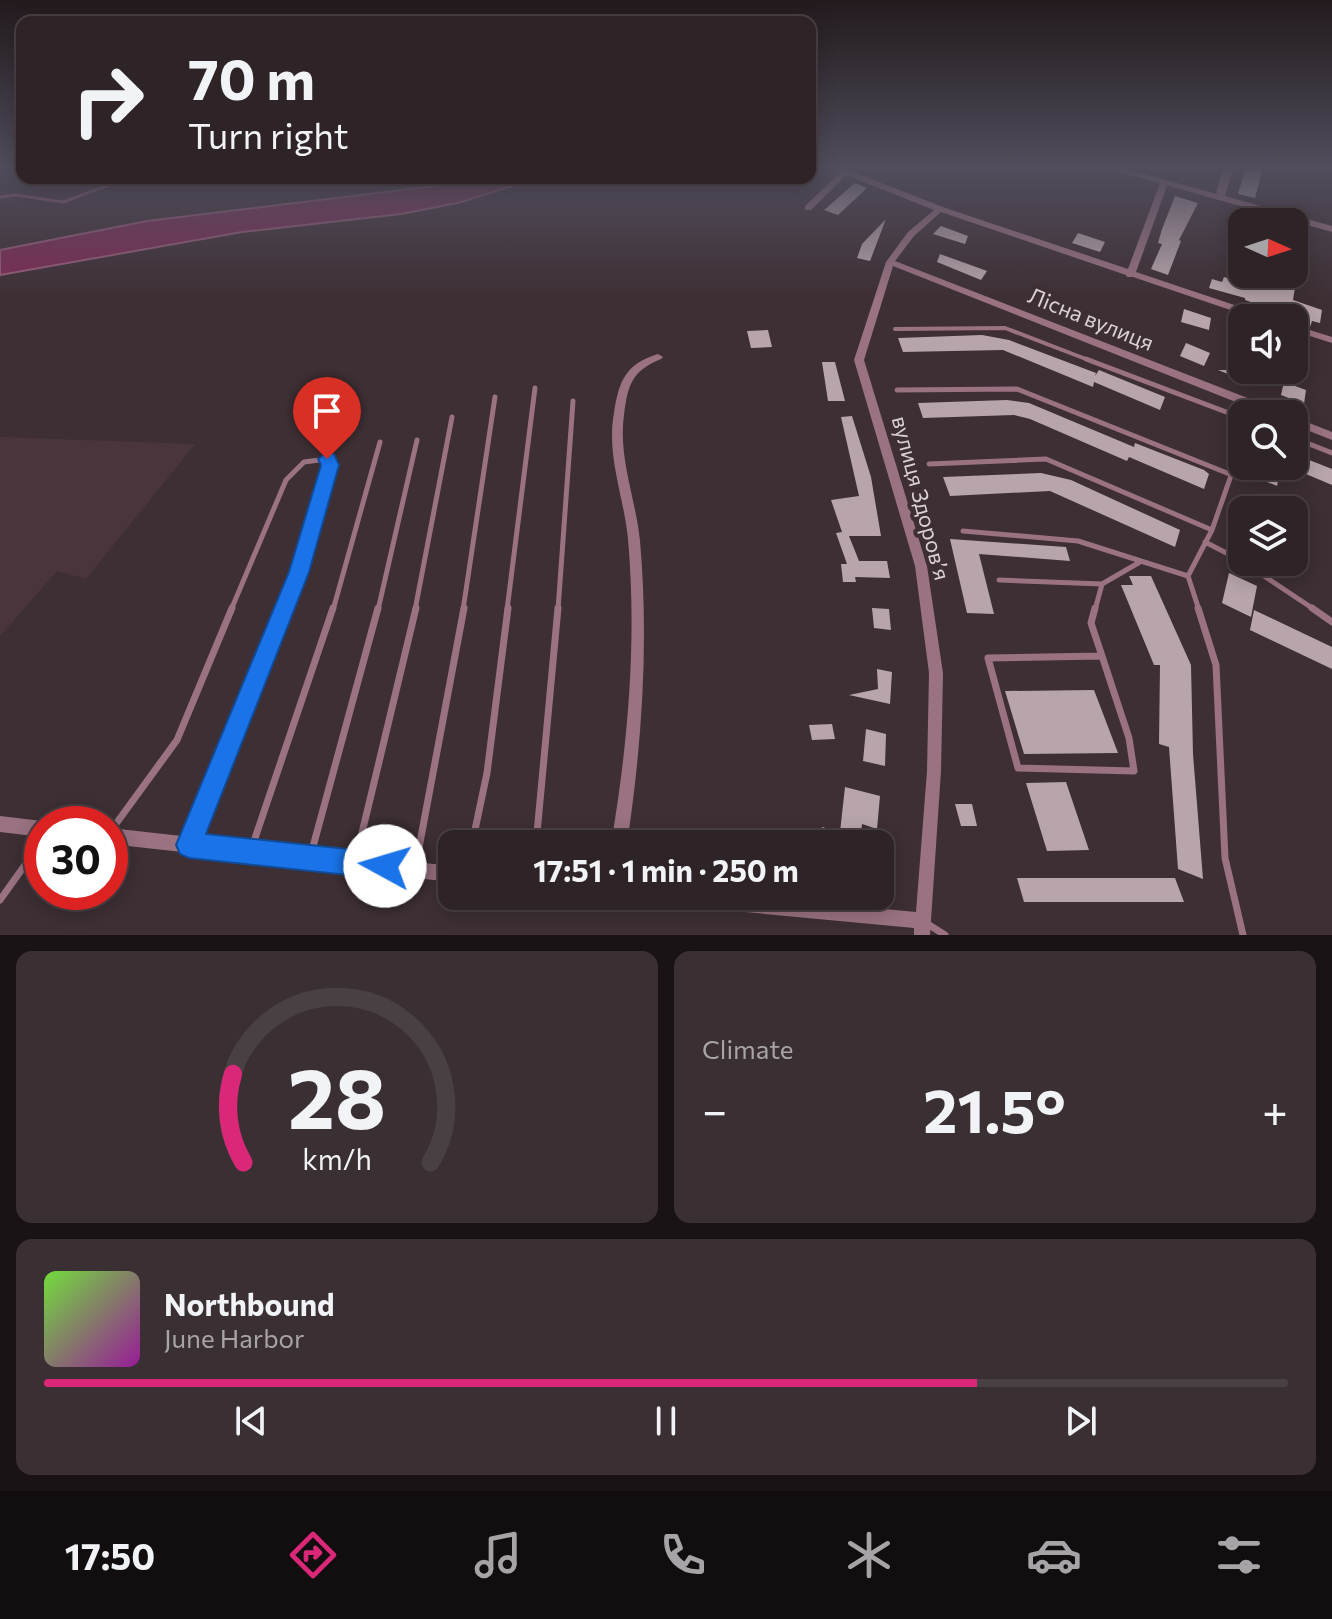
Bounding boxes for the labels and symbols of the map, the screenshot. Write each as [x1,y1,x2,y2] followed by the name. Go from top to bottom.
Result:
[1228,208,1308,288] north arrow
[1024,281,1158,356] street label: Лісна вулиця
[293,377,361,459] pin
[887,413,956,583] street label: вулиця Здоровʼя
[24,806,128,910] speed limit sign: 30
[343,824,427,908] position arrow

